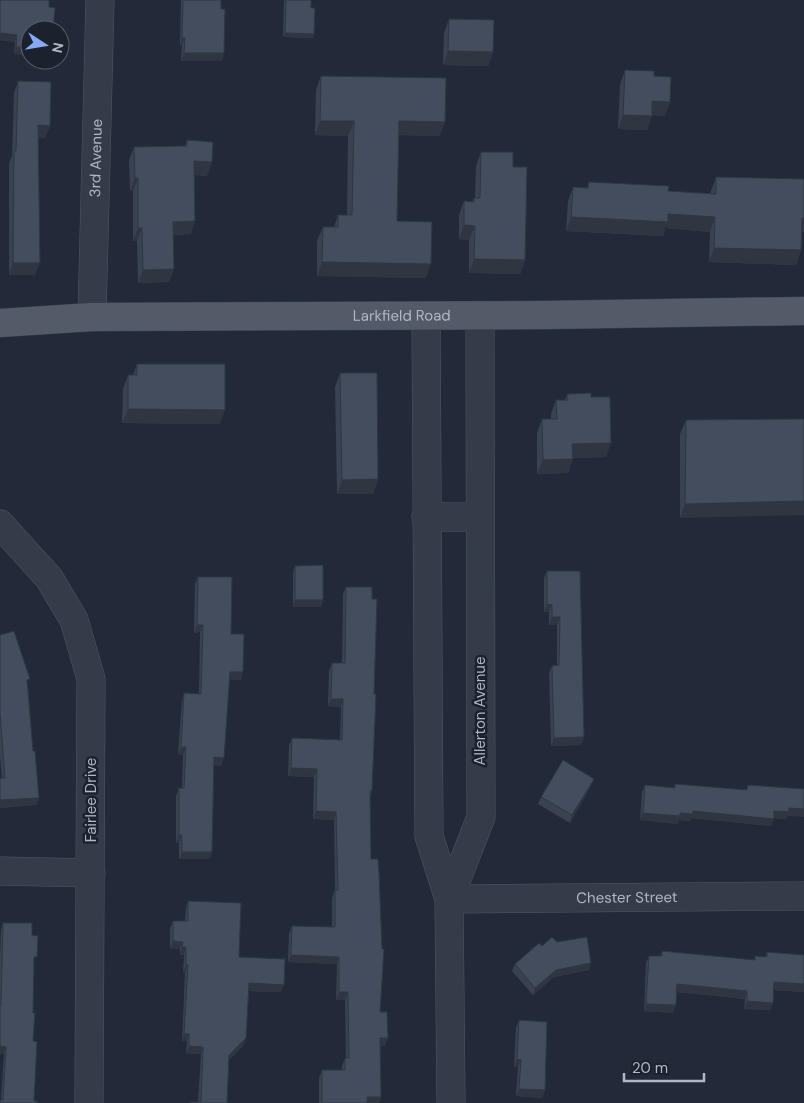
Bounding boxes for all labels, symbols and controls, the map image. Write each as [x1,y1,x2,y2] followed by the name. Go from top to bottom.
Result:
[20,20,70,70] north arrow
[48,41,68,55] text: N
[85,119,107,198] street label: 3rd Avenue
[353,305,451,326] street label: Larkfield Road
[470,657,490,765] street label: Allerton Avenue
[81,758,101,842] street label: Fairlee Drive
[576,887,678,908] street label: Chester Street
[624,1050,704,1082] scale bar
[632,1058,668,1078] text: 20 m

